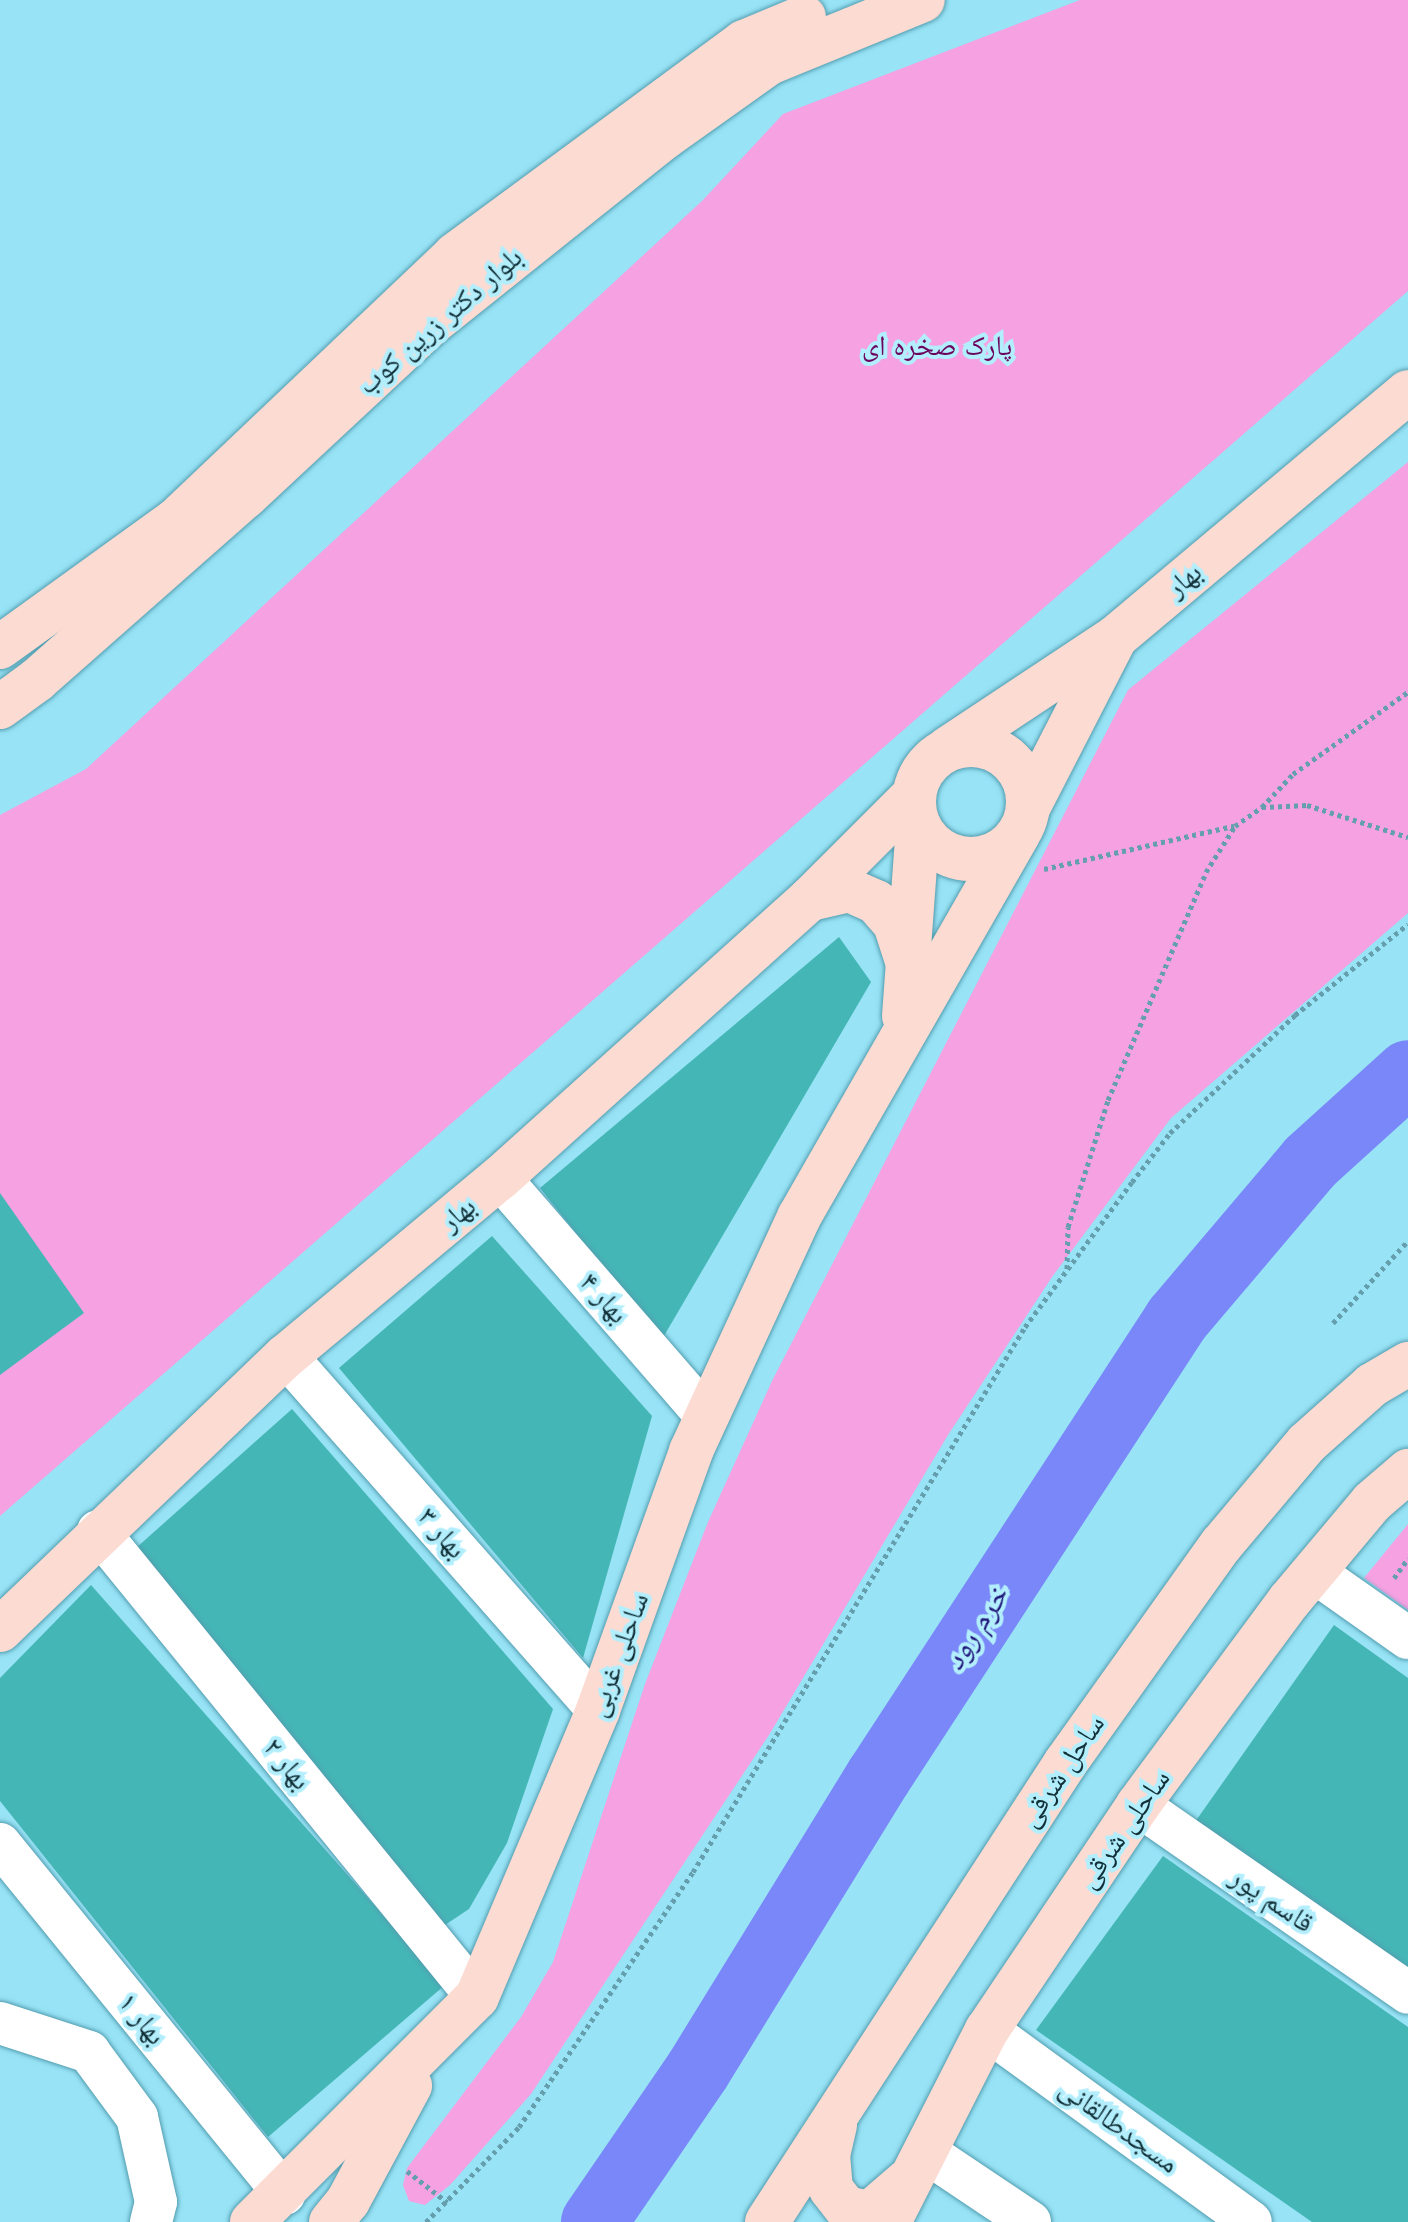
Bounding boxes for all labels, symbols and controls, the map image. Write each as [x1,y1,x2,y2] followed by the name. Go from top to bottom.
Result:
[351,240,529,402] street label: بلوار دکتر زرین کوب
[862,329,1012,363] park label: پارک صخره ای
[1159,555,1209,605] street label: بهار
[433,1189,483,1239] street label: بهار
[573,1266,635,1330] street label: بهار ۴
[411,1501,473,1565] street label: بهار ۳
[936,1580,1016,1676] water label: خرم رود
[580,1588,656,1722] street label: ساحلی غربی
[1012,1708,1112,1834] street label: ساحل شرقی
[256,1731,318,1797] street label: بهار ۲
[1071,1763,1177,1895] street label: ساحلی شرقی
[1224,1860,1320,1940] street label: قاسم پور
[111,1986,173,2052] street label: بهار ۱
[1053,2071,1185,2181] street label: مسجدطالقانی

